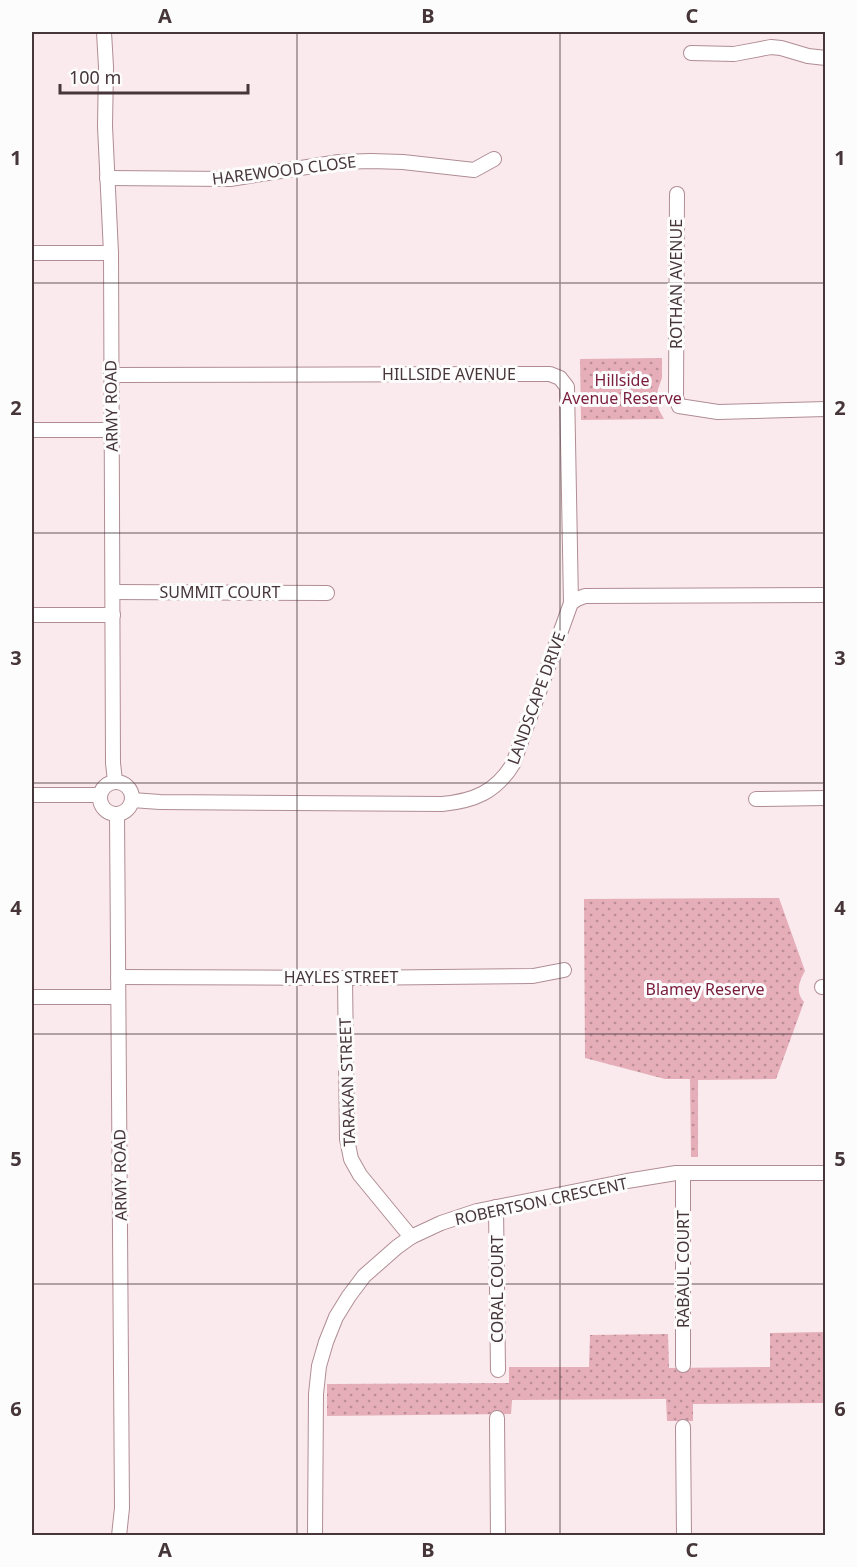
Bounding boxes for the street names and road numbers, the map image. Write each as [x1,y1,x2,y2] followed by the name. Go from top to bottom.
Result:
[211,150,357,190] street label: HAREWOOD CLOSE
[665,219,687,349] street label: ROTHAN AVENUE
[99,360,123,452] street label: ARMY ROAD
[382,363,516,385] street label: HILLSIDE AVENUE
[160,581,281,603] street label: SUMMIT COURT
[502,629,570,767] street label: LANDSCAPE DRIVE
[284,966,398,988] street label: HAYLES STREET
[334,1017,360,1147] street label: TARAKAN STREET
[108,1129,132,1221] street label: ARMY ROAD
[453,1172,629,1230] street label: ROBERTSON CRESCENT
[672,1210,694,1328] street label: RABAUL COURT
[486,1235,508,1343] street label: CORAL COURT

